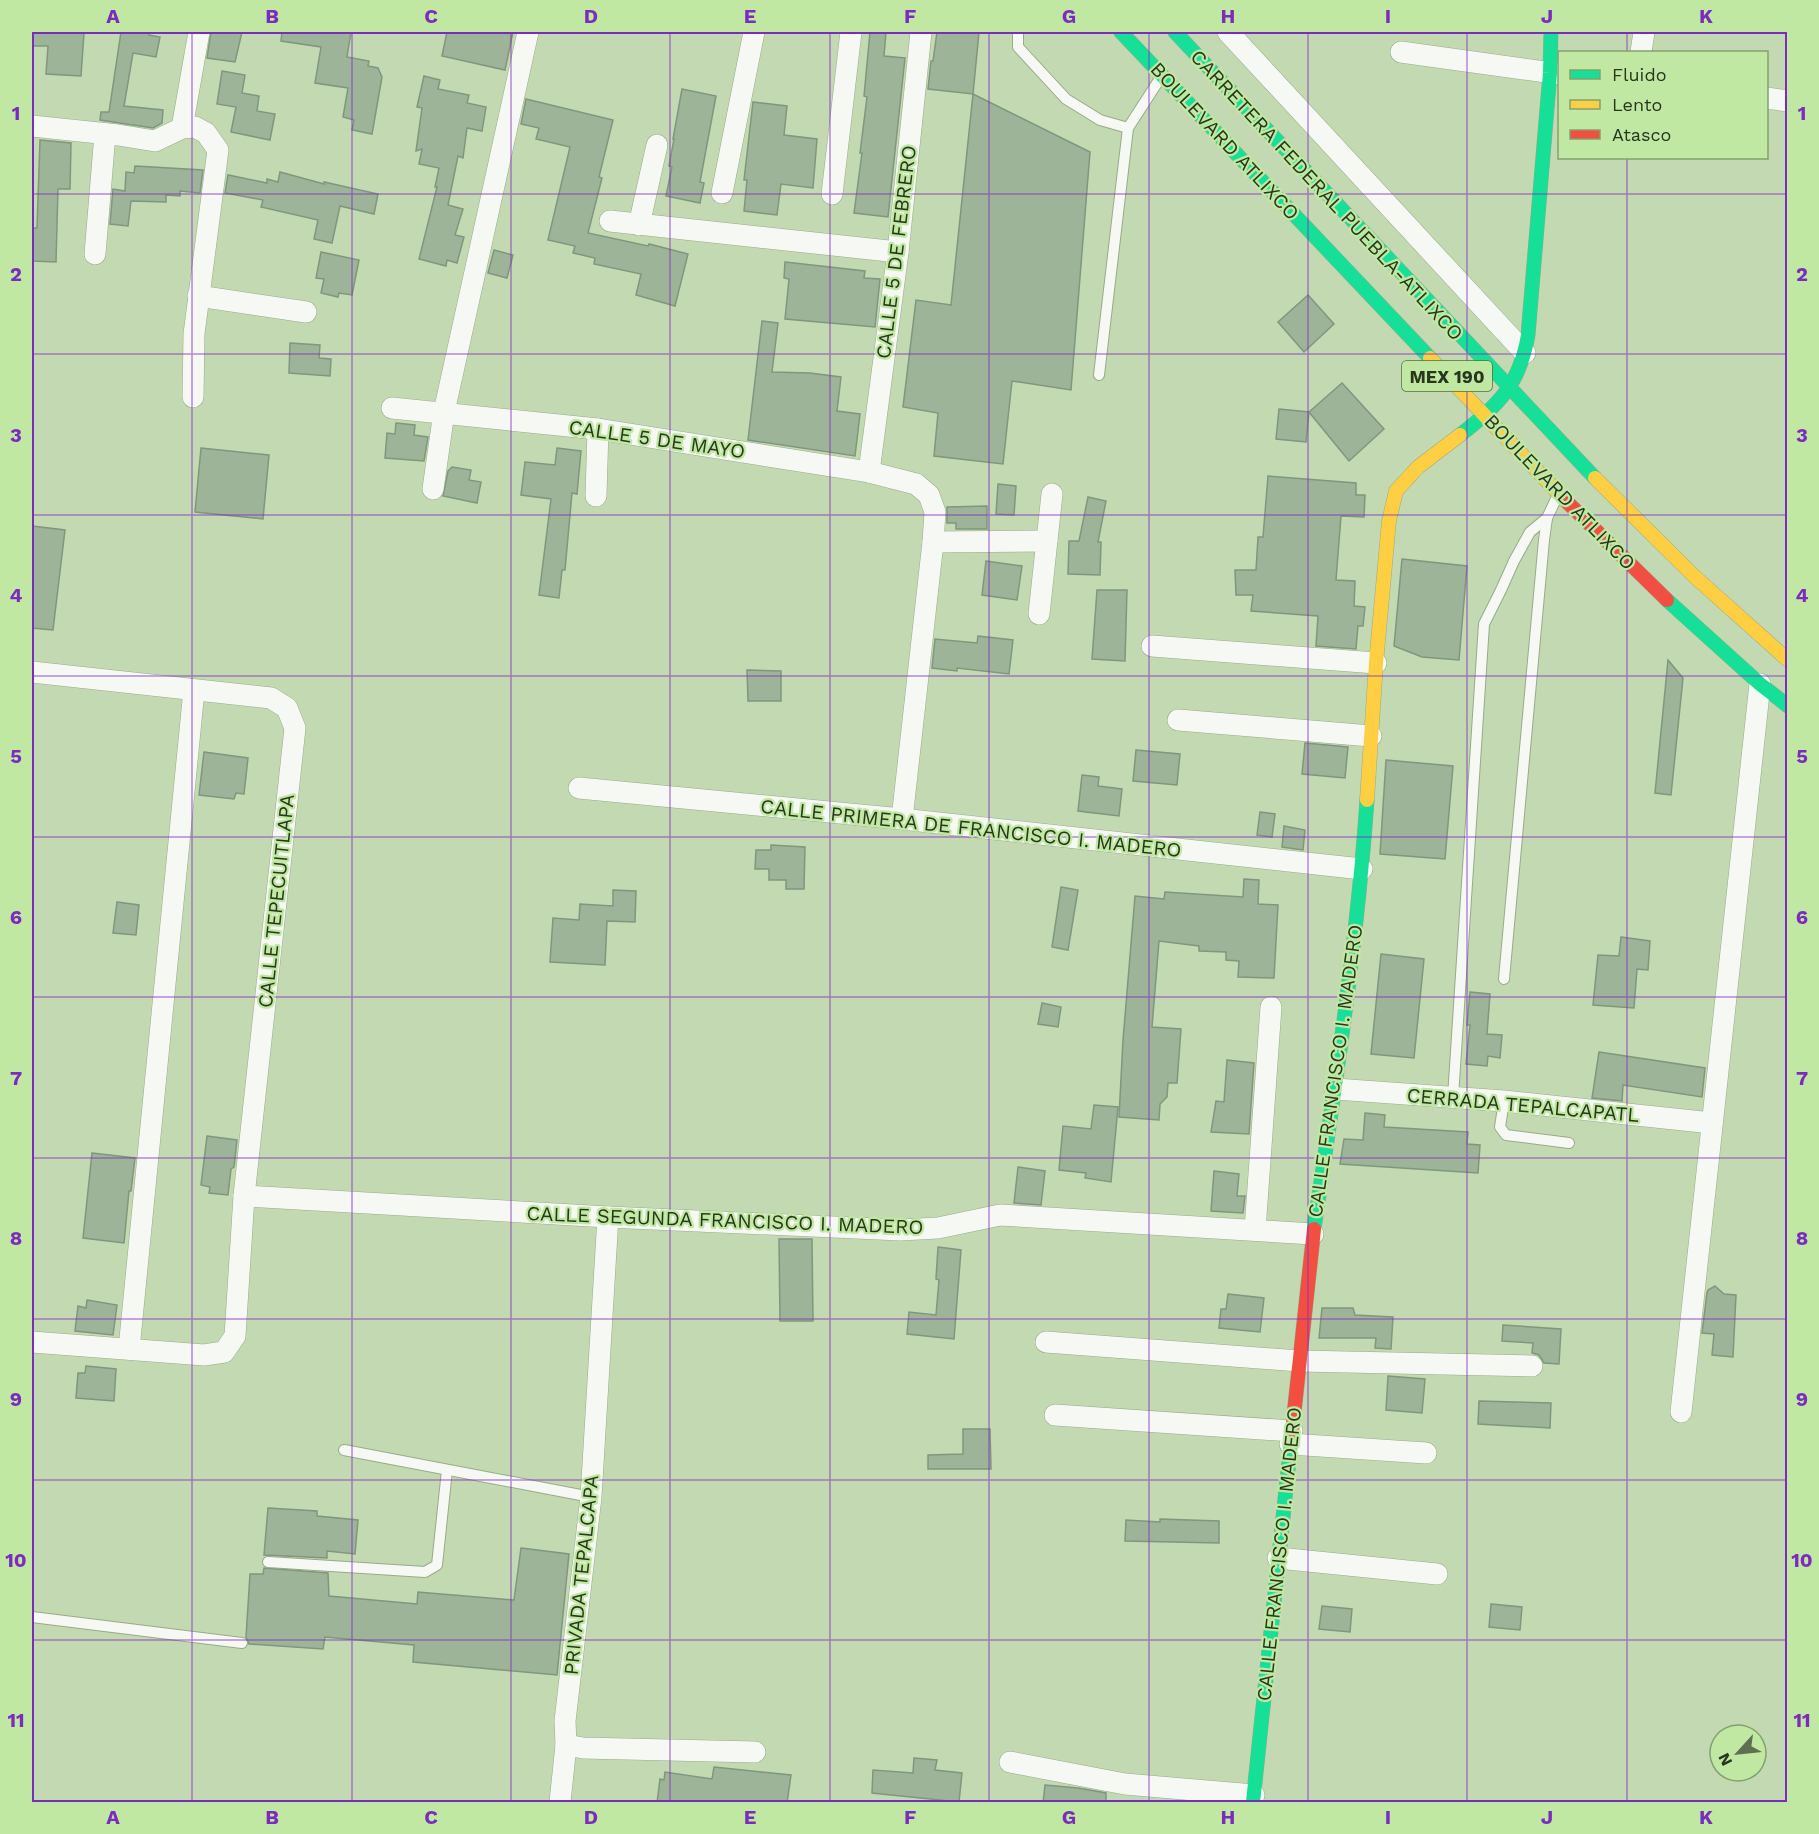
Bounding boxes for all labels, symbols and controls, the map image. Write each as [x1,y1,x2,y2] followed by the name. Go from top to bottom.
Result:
[106,4,120,28] text: A
[265,4,279,28] text: B
[424,4,438,28] text: C
[584,4,598,28] text: D
[744,4,756,28] text: E
[904,4,916,28] text: F
[1062,4,1076,28] text: G
[1221,4,1235,28] text: H
[1385,4,1391,28] text: I
[1541,4,1553,28] text: J
[1699,4,1713,28] text: K
[1186,45,1468,345] street label: CARRETERA FEDERAL PUEBLA-ATLIXCO
[1558,51,1768,159] legend
[1146,57,1304,225] street label: BOULEVARD ATLIXCO
[1612,64,1666,85] text: Fluido
[1612,94,1662,115] text: Lento
[12,101,20,125] text: 1
[1798,101,1806,125] text: 1
[1612,124,1671,145] text: Atasco
[871,144,921,360] street label: CALLE 5 DE FEBRERO
[10,262,22,286] text: 2
[1796,262,1808,286] text: 2
[1402,361,1492,391] road number: MEX 190
[1479,409,1641,575] street label: BOULEVARD ATLIXCO
[567,415,747,463] street label: CALLE 5 DE MAYO
[10,423,22,447] text: 3
[1796,423,1808,447] text: 3
[10,583,23,607] text: 4
[1796,583,1809,607] text: 4
[10,744,22,768] text: 5
[1796,744,1808,768] text: 5
[253,793,299,1009] street label: CALLE TEPECUITLAPA
[759,794,1183,862] street label: CALLE PRIMERA DE FRANCISCO I. MADERO
[10,905,22,929] text: 6
[1796,905,1808,929] text: 6
[1303,923,1367,1219] street label: CALLE FRANCISCO I. MADERO
[10,1066,22,1090] text: 7
[1796,1066,1808,1090] text: 7
[1406,1083,1640,1127] street label: CERRADA TEPALCAPATL
[526,1201,924,1239] street label: CALLE SEGUNDA FRANCISCO I. MADERO
[10,1226,22,1250] text: 8
[1796,1226,1808,1250] text: 8
[10,1387,22,1411] text: 9
[1796,1387,1808,1411] text: 9
[1252,1406,1306,1702] street label: CALLE FRANCISCO I. MADERO
[559,1474,603,1676] street label: PRIVADA TEPALCAPA
[5,1548,27,1572] text: 10
[1791,1548,1813,1572] text: 10
[7,1708,25,1732] text: 11
[1793,1708,1811,1732] text: 11
[1708,1723,1768,1783] north arrow
[1714,1750,1736,1769] text: N
[106,1805,120,1829] text: A
[265,1805,279,1829] text: B
[424,1805,438,1829] text: C
[584,1805,598,1829] text: D
[744,1805,756,1829] text: E
[904,1805,916,1829] text: F
[1062,1805,1076,1829] text: G
[1221,1805,1235,1829] text: H
[1385,1805,1391,1829] text: I
[1541,1805,1553,1829] text: J
[1699,1805,1713,1829] text: K

